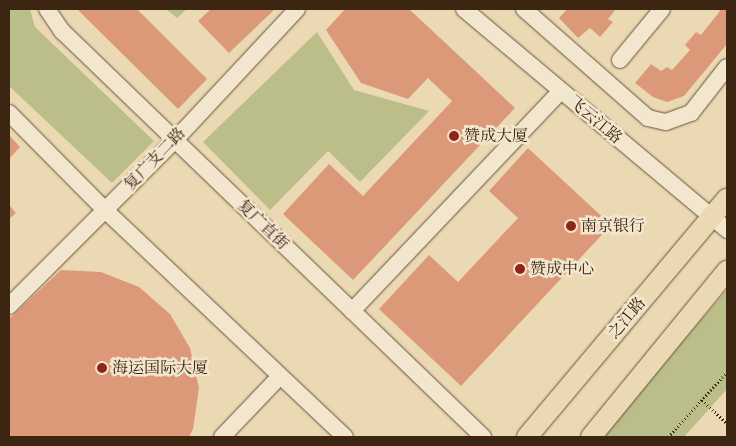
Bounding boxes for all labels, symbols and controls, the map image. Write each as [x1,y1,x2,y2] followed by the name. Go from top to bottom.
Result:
[564,92,626,148] street label: 飞云江路
[120,124,190,194] street label: 复广支二路
[464,126,528,146] place label: 赞成大厦
[448,130,460,142] marker: 赞成大厦
[233,196,293,254] street label: 复广直街
[581,216,645,236] place label: 南京银行
[565,220,577,232] marker: 南京银行
[530,259,594,279] place label: 赞成中心
[514,263,526,275] marker: 赞成中心
[604,293,650,343] street label: 之江路
[112,358,208,378] place label: 海运国际大厦
[96,362,108,374] marker: 海运国际大厦

